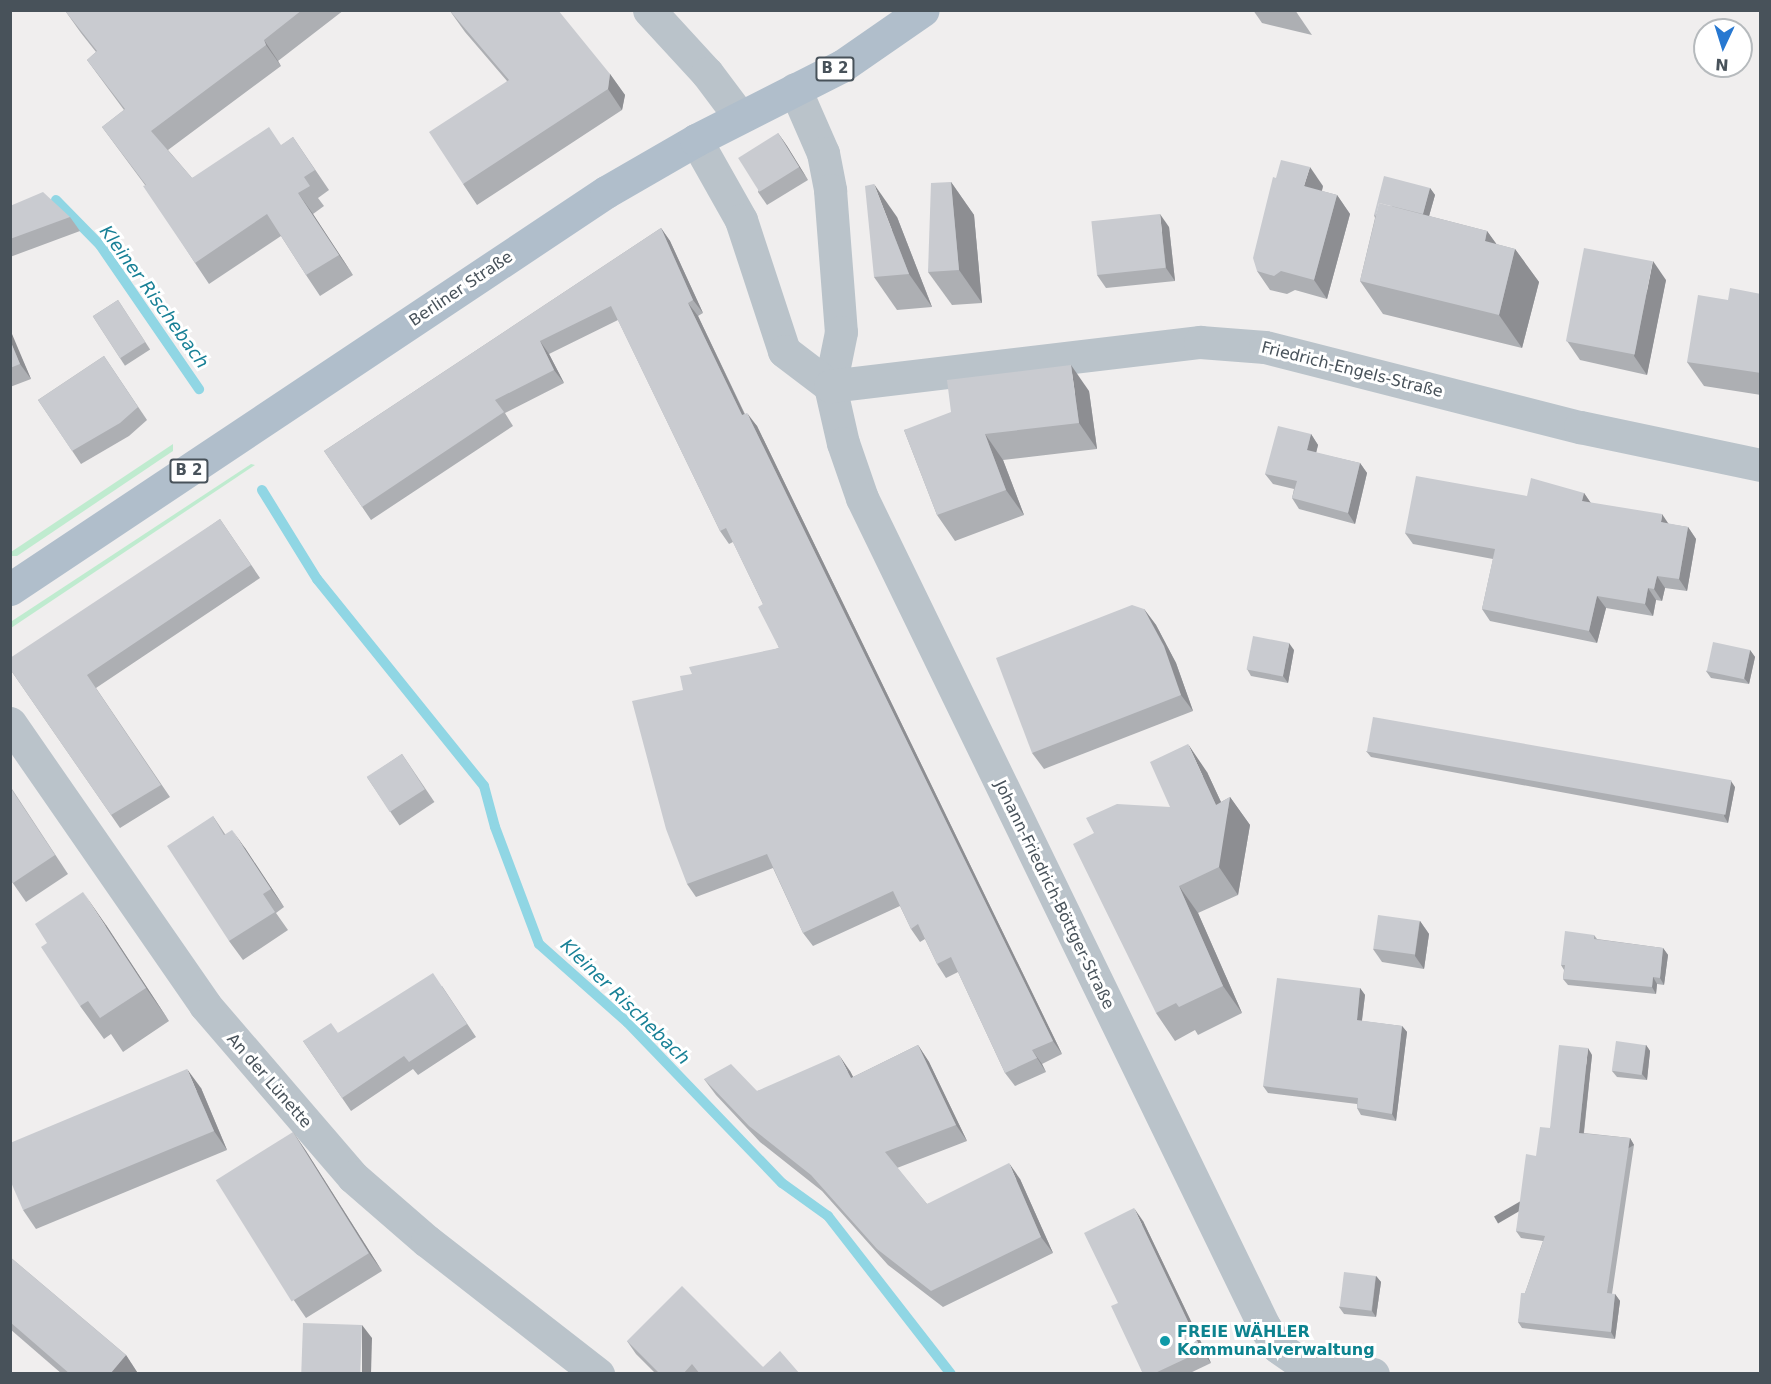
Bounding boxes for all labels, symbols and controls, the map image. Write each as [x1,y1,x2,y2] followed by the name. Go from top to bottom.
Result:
[1693,18,1753,78] north arrow
[1715,55,1729,74] text: N
[814,57,856,81] road number: B 2
[95,221,213,373] water label: Kleiner Rischebach
[406,247,516,331] street label: Berliner Straße
[1259,338,1445,402] street label: Friedrich-Engels-Straße
[168,459,210,483] road number: B 2
[990,777,1118,1013] street label: Johann-Friedrich-Böttger-Straße
[556,935,694,1069] water label: Kleiner Rischebach
[223,1030,315,1132] street label: An der Lünette
[1177,1322,1375,1360] place label: FREIE WÄHLER Kommunalverwaltung
[1158,1334,1172,1348] marker: FREIE WÄHLER Kommunalverwaltung

